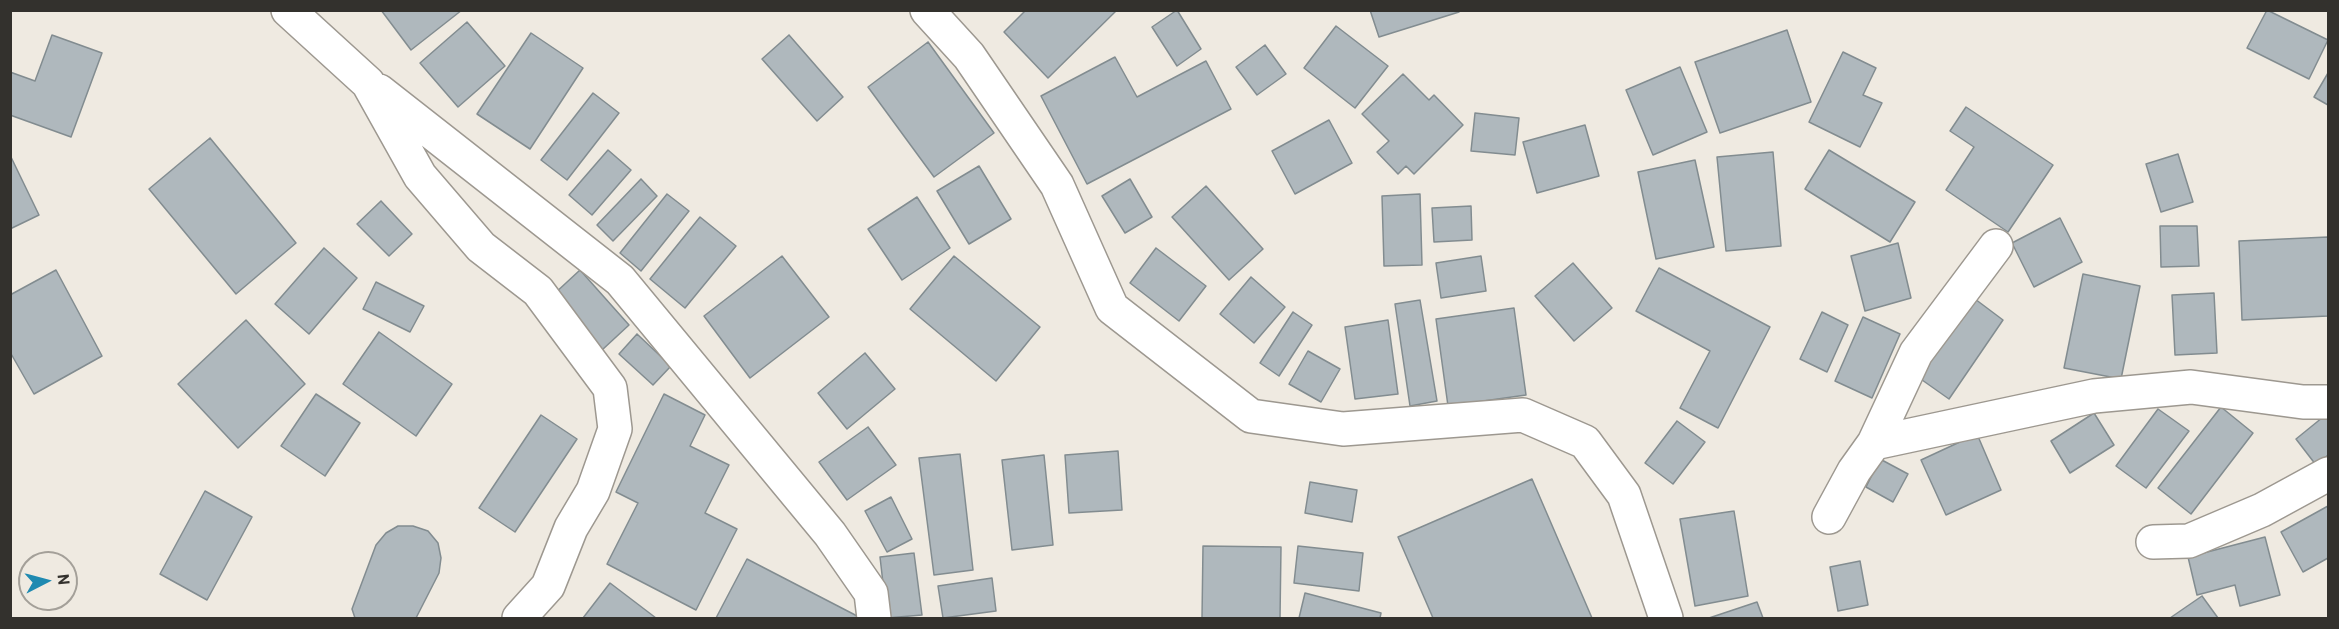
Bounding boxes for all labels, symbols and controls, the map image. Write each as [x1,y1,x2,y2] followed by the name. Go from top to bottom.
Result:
[18,551,78,611] north arrow
[54,573,74,586] text: N

